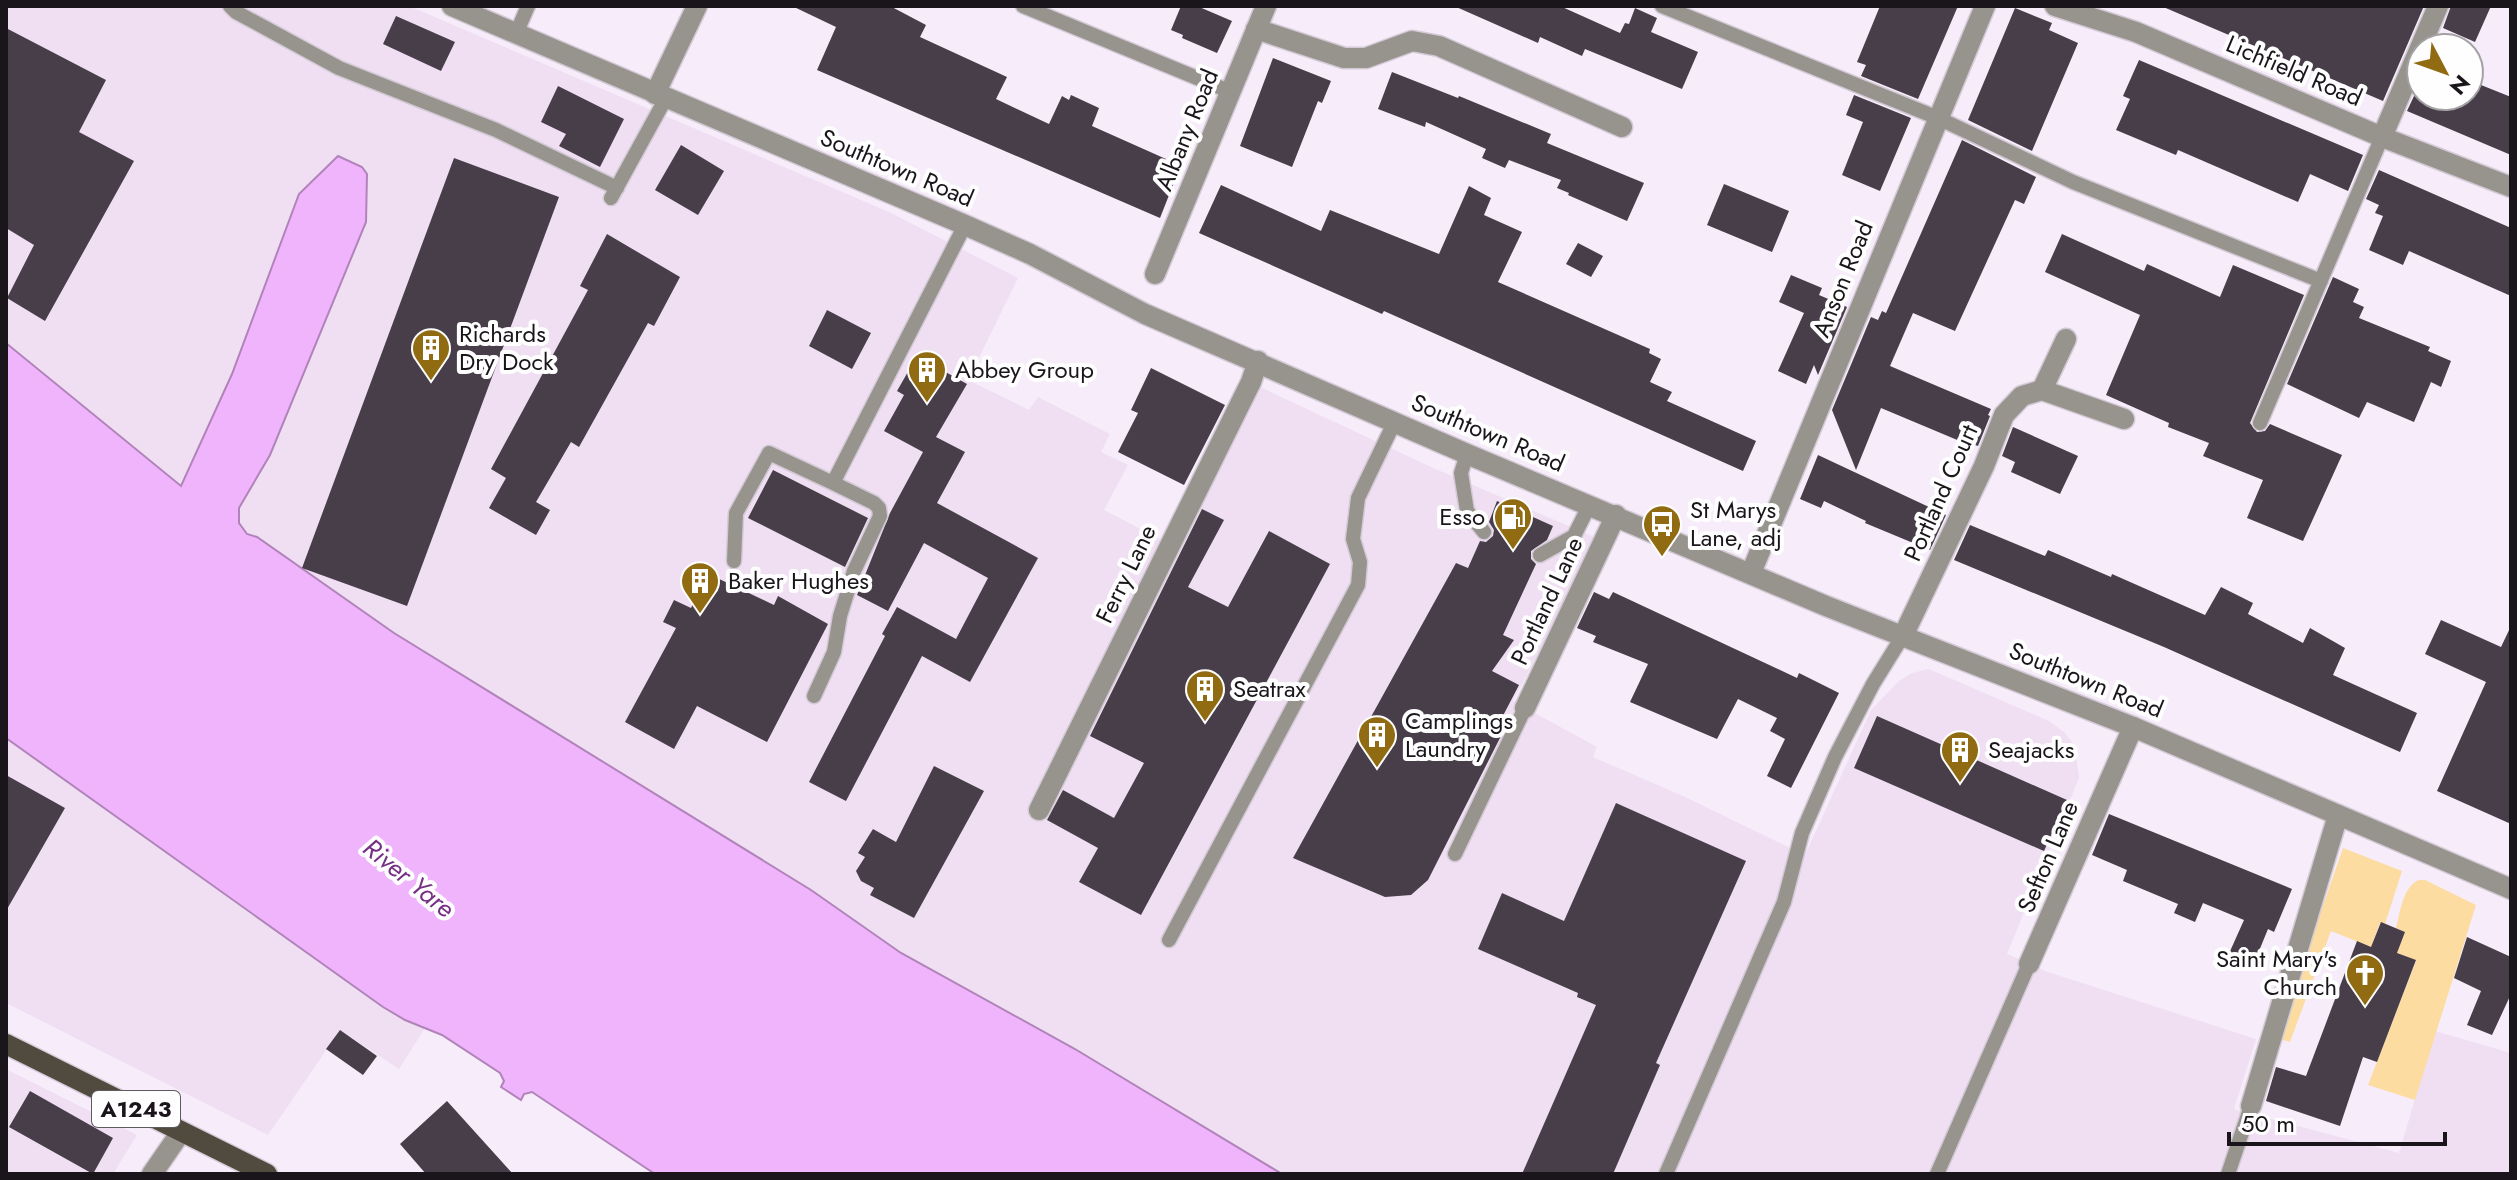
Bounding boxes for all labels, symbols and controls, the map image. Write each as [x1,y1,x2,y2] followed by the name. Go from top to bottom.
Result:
[2221,26,2368,115] street label: Lichfield Road
[2405,32,2485,112] north arrow
[1146,64,1227,196] street label: Albany Road
[2442,68,2478,102] text: N
[815,119,979,216] street label: Southtown Road
[1803,215,1882,342] street label: Anson Road
[459,316,554,379] place label: Richards Dry Dock
[410,327,452,382] building icon: Richards Dry Dock
[906,349,948,404] building icon: Abbey Group
[955,352,1094,387] place label: Abbey Group
[1406,384,1570,481] street label: Southtown Road
[1895,419,1986,567] street label: Portland Court
[1690,492,1782,555] place label: St Marys Lane, adj
[1492,496,1534,551] fuel station icon: Esso
[1439,499,1485,534] place label: Esso
[1641,503,1683,558] bus stop icon: St Marys Lane, adj
[1087,519,1164,629] street label: Ferry Lane
[1502,531,1591,670] street label: Portland Lane
[679,560,721,615] building icon: Baker Hughes
[728,563,869,598] place label: Baker Hughes
[2004,633,2169,726] street label: Southtown Road
[1184,668,1226,723] building icon: Seatrax
[1233,671,1307,706] place label: Seatrax
[1405,703,1513,766] place label: Camplings Laundry
[1356,714,1398,769] building icon: Camplings Laundry
[1939,729,1981,784] building icon: Seajacks
[1988,732,2074,767] place label: Seajacks
[2008,795,2087,918] street label: Sefton Lane
[355,829,463,927] water label: River Yare
[2216,941,2337,1004] place label: Saint Mary's Church
[2344,952,2386,1007] church icon: Saint Mary's Church
[92,1091,180,1127] road number: A1243
[2229,1096,2445,1146] scale bar
[2241,1106,2295,1141] text: 50 m

